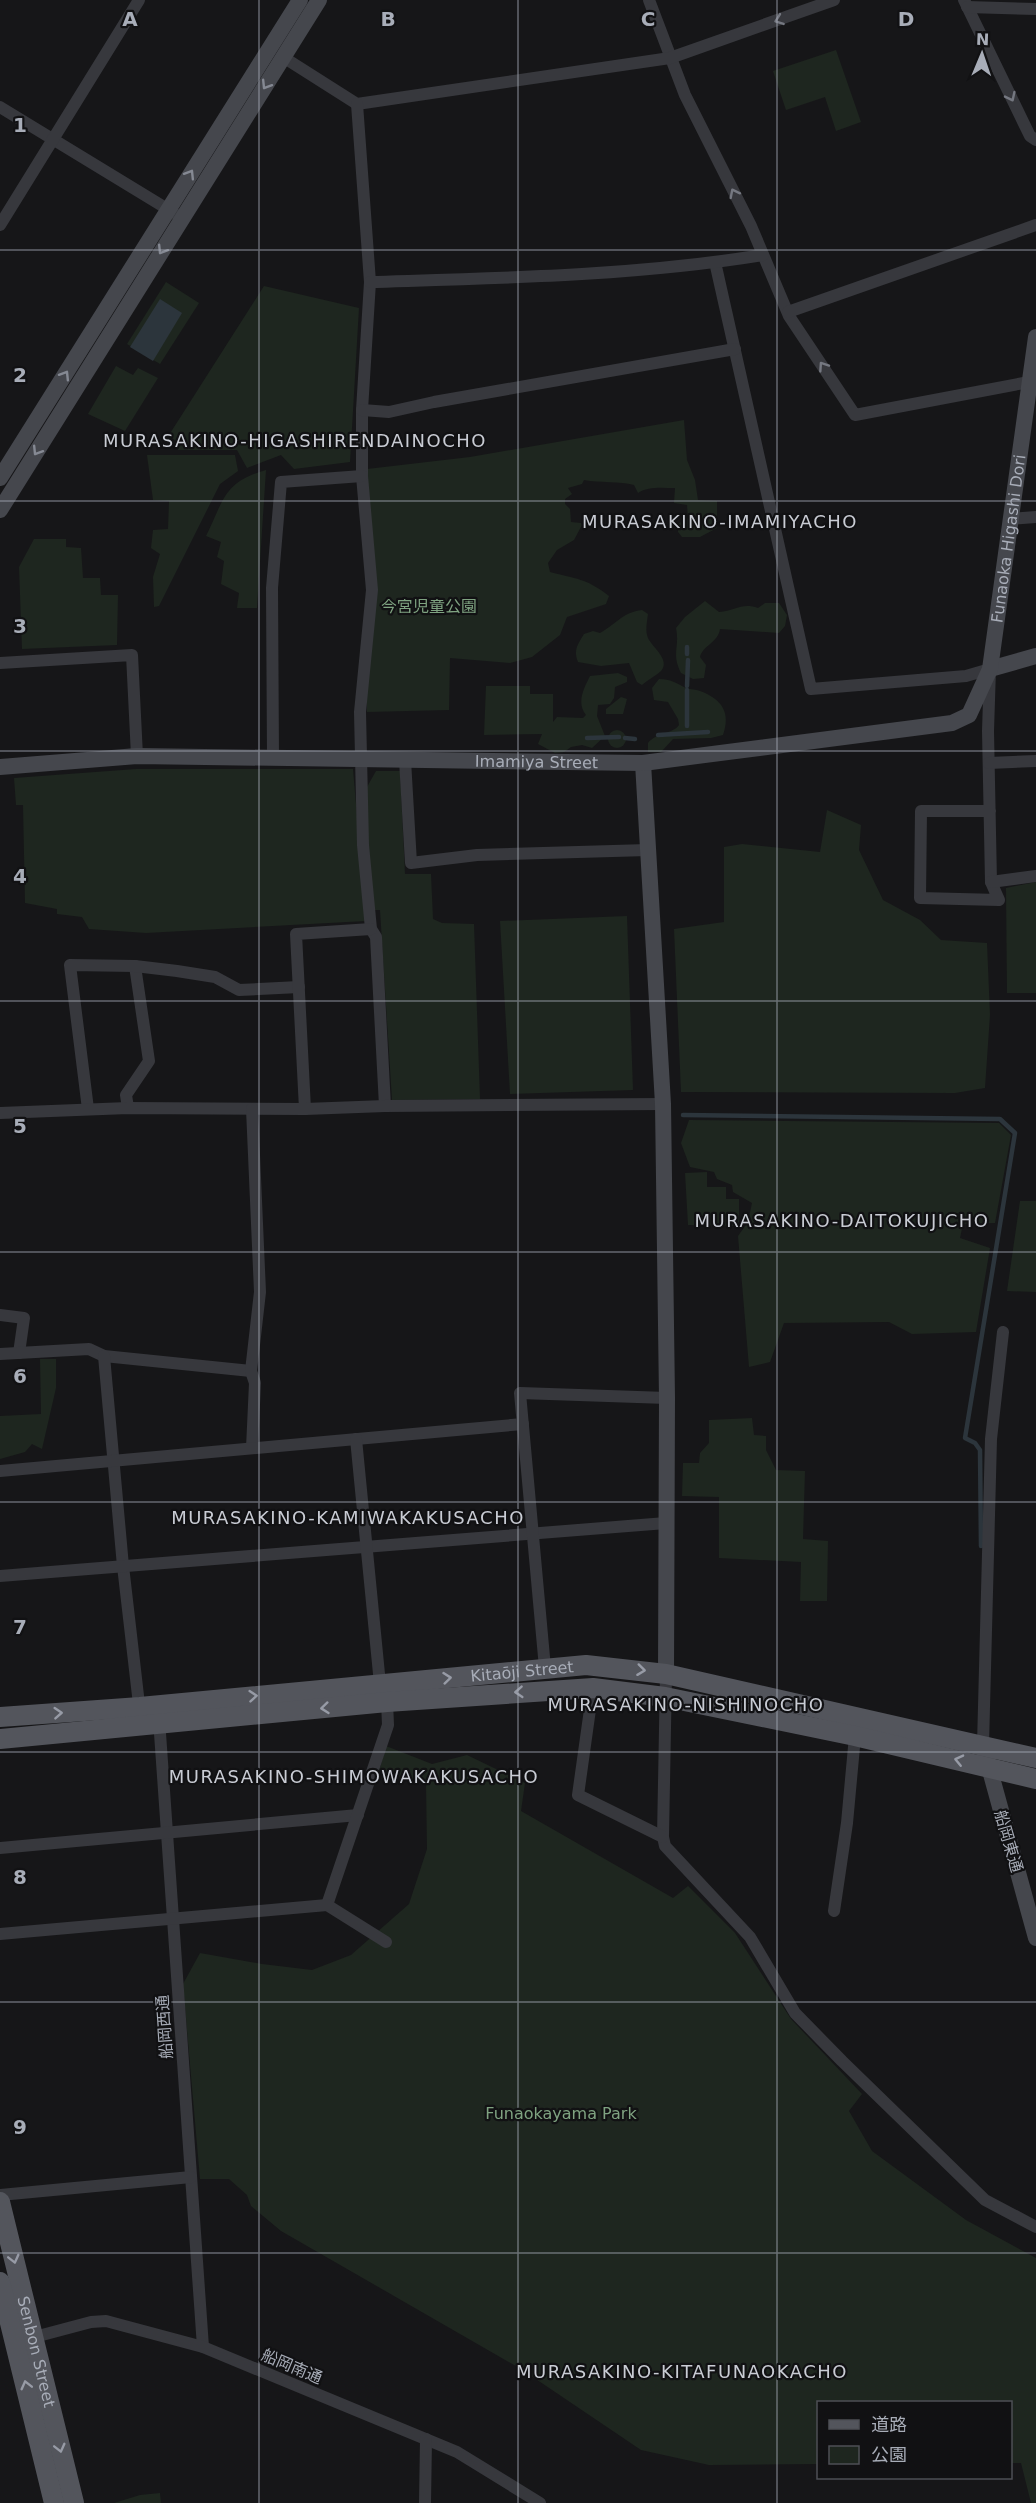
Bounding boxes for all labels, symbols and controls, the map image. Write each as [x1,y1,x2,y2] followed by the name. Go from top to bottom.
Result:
[122,7,138,31] text: A
[380,7,396,31] text: B
[641,7,655,31] text: C
[898,7,914,31] text: D
[774,12,785,25] one-way arrow
[952,24,1012,84] north arrow
[975,30,990,49] text: N
[261,79,273,89] one-way arrow
[1004,91,1015,102] one-way arrow
[13,113,27,137] text: 1
[183,170,195,180] one-way arrow
[730,189,741,200] one-way arrow
[159,244,170,255] one-way arrow
[819,362,830,373] one-way arrow
[13,363,27,387] text: 2
[57,371,69,381] one-way arrow
[103,430,487,451] district label: MURASAKINO-HIGASHIRENDAINOCHO
[32,445,44,455] one-way arrow
[987,453,1030,624] street label: Funaoka Higashi Dori
[582,511,858,532] district label: MURASAKINO-IMAMIYACHO
[381,597,477,616] park label: 今宮児童公園
[13,614,27,638] text: 3
[475,752,598,772] street label: Imamiya Street
[13,864,27,888] text: 4
[13,1114,27,1138] text: 5
[695,1210,989,1231] district label: MURASAKINO-DAITOKUJICHO
[13,1364,27,1388] text: 6
[171,1507,525,1528] district label: MURASAKINO-KAMIWAKAKUSACHO
[13,1615,27,1639] text: 7
[470,1657,574,1686] street label: Kitaōji Street
[636,1663,646,1675] one-way arrow
[442,1672,451,1685] one-way arrow
[515,1685,524,1698] one-way arrow
[248,1690,257,1703] one-way arrow
[547,1694,825,1715] district label: MURASAKINO-NISHINOCHO
[320,1701,330,1714] one-way arrow
[54,1707,63,1720] one-way arrow
[954,1754,964,1767] one-way arrow
[169,1766,539,1787] district label: MURASAKINO-SHIMOWAKAKUSACHO
[991,1808,1026,1875] street label: 船岡東通
[13,1865,27,1889] text: 8
[153,1994,176,2060] street label: 船岡西通
[485,2104,637,2123] park label: Funaokayama Park
[13,2115,27,2139] text: 9
[6,2253,19,2263] one-way arrow
[13,2294,59,2409] street label: Senbon Street
[259,2345,325,2388] street label: 船岡南通
[516,2361,848,2382] district label: MURASAKINO-KITAFUNAOKACHO
[20,2380,33,2390] one-way arrow
[817,2401,1012,2479] legend
[871,2414,907,2435] text: 道路
[53,2443,66,2453] one-way arrow
[871,2444,907,2465] text: 公園

